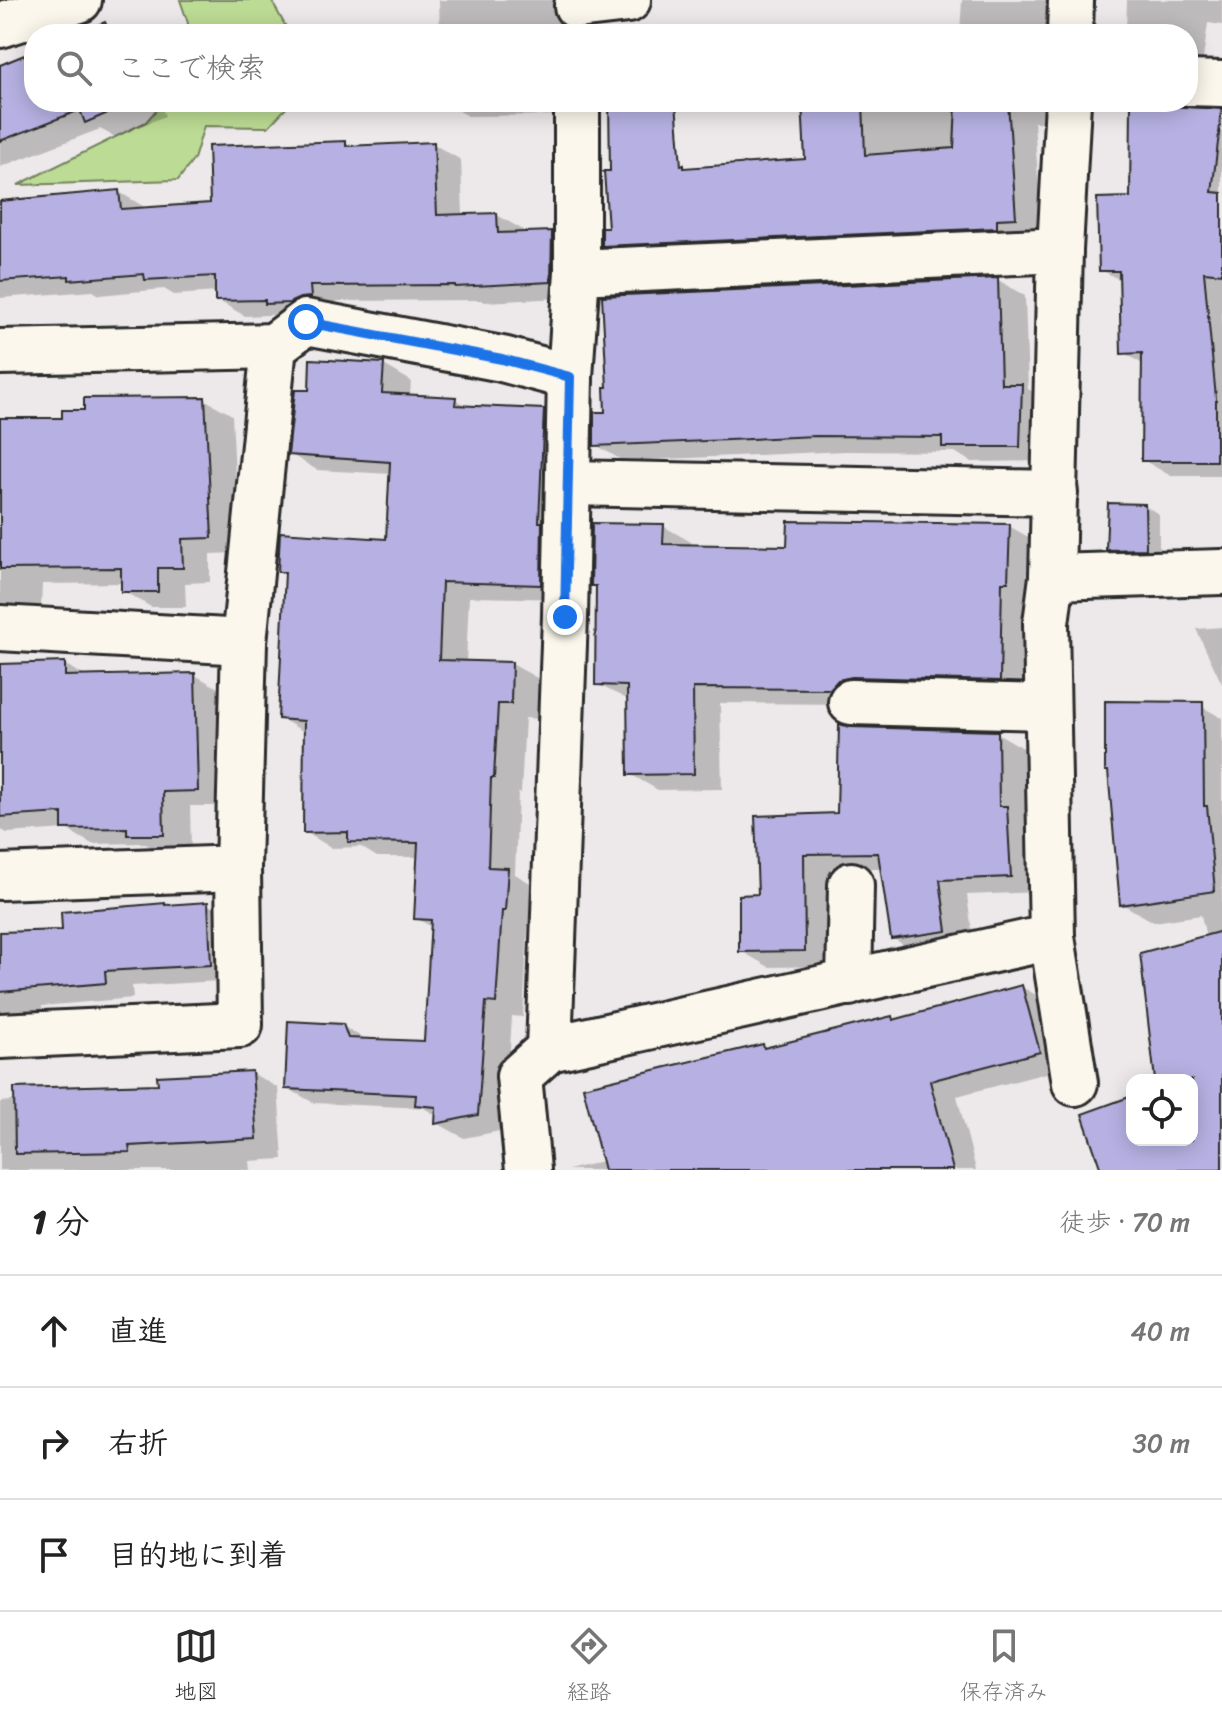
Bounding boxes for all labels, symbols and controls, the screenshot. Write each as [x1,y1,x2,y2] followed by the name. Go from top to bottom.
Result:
[24,24,1198,112] search box
[116,41,266,95] text: ここで検索
[52,46,96,90] icon: search
[288,304,324,340] route start
[547,599,583,635] route end
[1126,1074,1198,1146] map controls
[1126,1074,1198,1146] button: locate
[32,1192,89,1252] text: 1 分
[1060,1199,1190,1245] text: 徒歩 · 70 m
[108,1304,168,1358] text: 直進
[1131,1308,1190,1354] text: 40 m
[32,1309,76,1353] icon: ahead
[108,1416,168,1470] text: 右折
[1133,1420,1190,1466] text: 30 m
[32,1421,76,1465] icon: right
[108,1528,288,1582] text: 目的地に到着
[32,1533,76,1577] icon: arrive
[174,1624,218,1711] tab: 地図
[567,1624,611,1711] tab: 経路
[960,1624,1048,1711] tab: 保存済み

